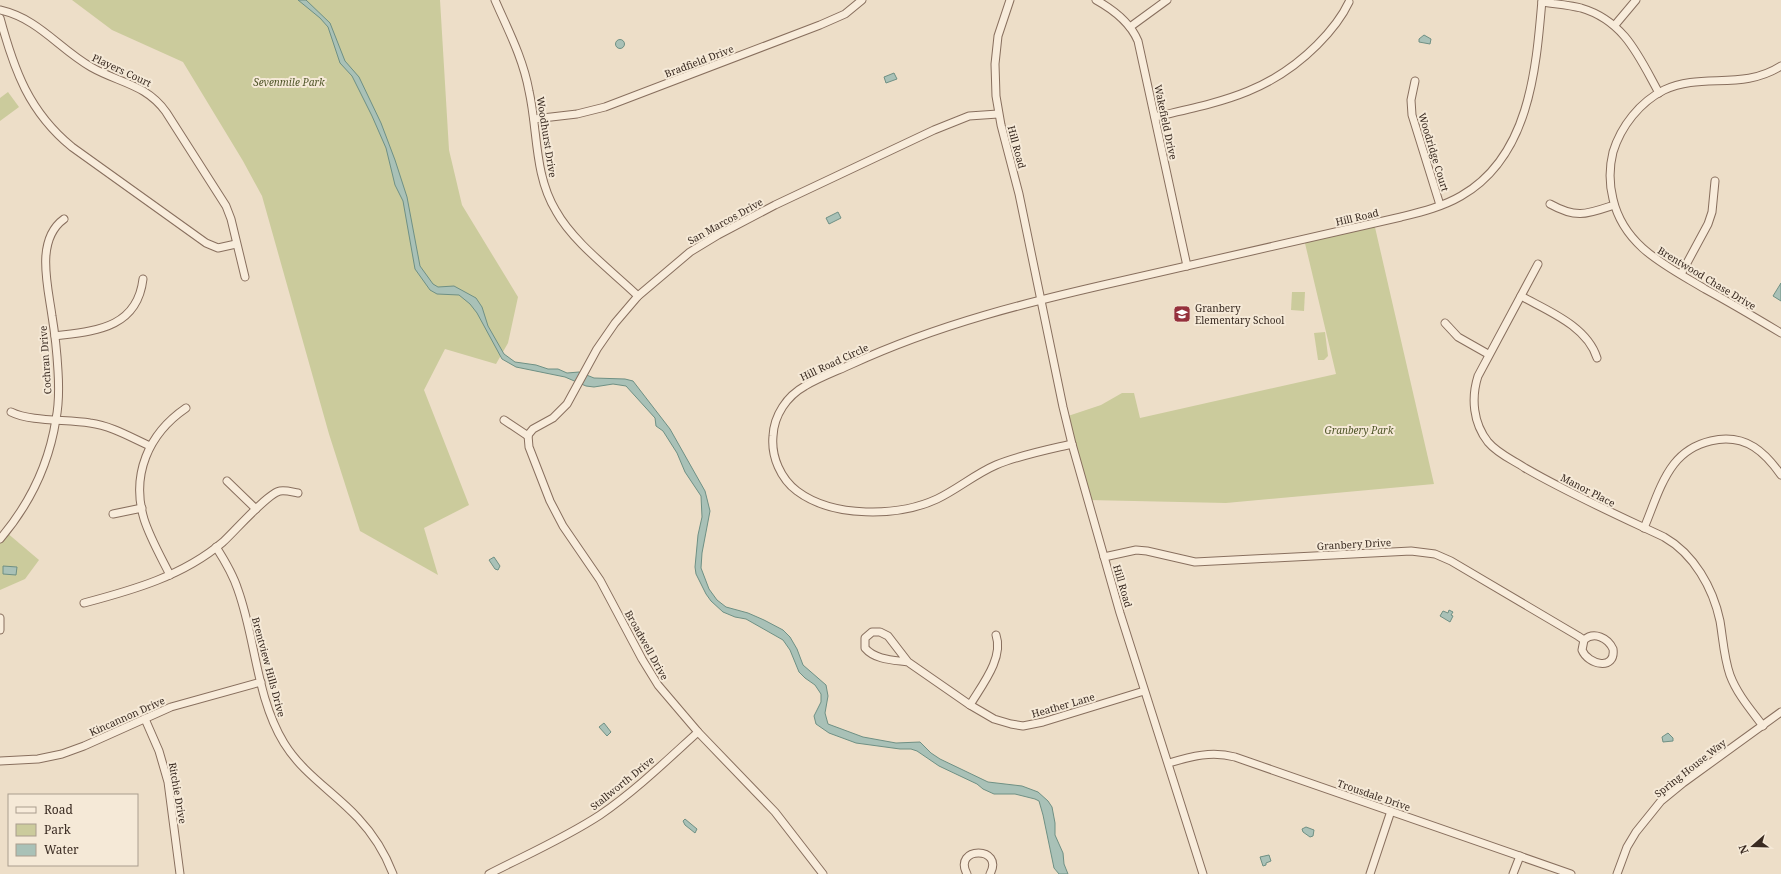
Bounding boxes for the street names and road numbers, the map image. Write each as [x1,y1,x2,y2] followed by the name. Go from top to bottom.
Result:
[662,41,736,81] street label: Bradfield Drive
[90,50,154,90] street label: Players Court
[1151,83,1181,161] street label: Wakefield Drive
[534,95,560,179] street label: Woodhurst Drive
[1415,111,1453,193] street label: Woodridge Court
[1005,124,1029,170] street label: Hill Road
[685,195,765,247] street label: San Marcos Drive
[1334,205,1380,229] street label: Hill Road
[1655,243,1759,313] street label: Brentwood Chase Drive
[36,325,54,395] street label: Cochran Drive
[797,340,871,384] street label: Hill Road Circle
[1558,470,1618,510] street label: Manor Place
[1316,535,1392,553] street label: Granbery Drive
[1110,563,1136,609] street label: Hill Road
[622,608,672,682] street label: Broadwell Drive
[249,615,289,719] street label: Brentview Hills Drive
[1030,689,1096,721] street label: Heather Lane
[87,693,167,739] street label: Kincannon Drive
[1651,735,1729,800] street label: Spring House Way
[587,753,657,813] street label: Stallworth Drive
[166,761,190,825] street label: Ritchie Drive
[1335,776,1413,814] street label: Trousdale Drive

